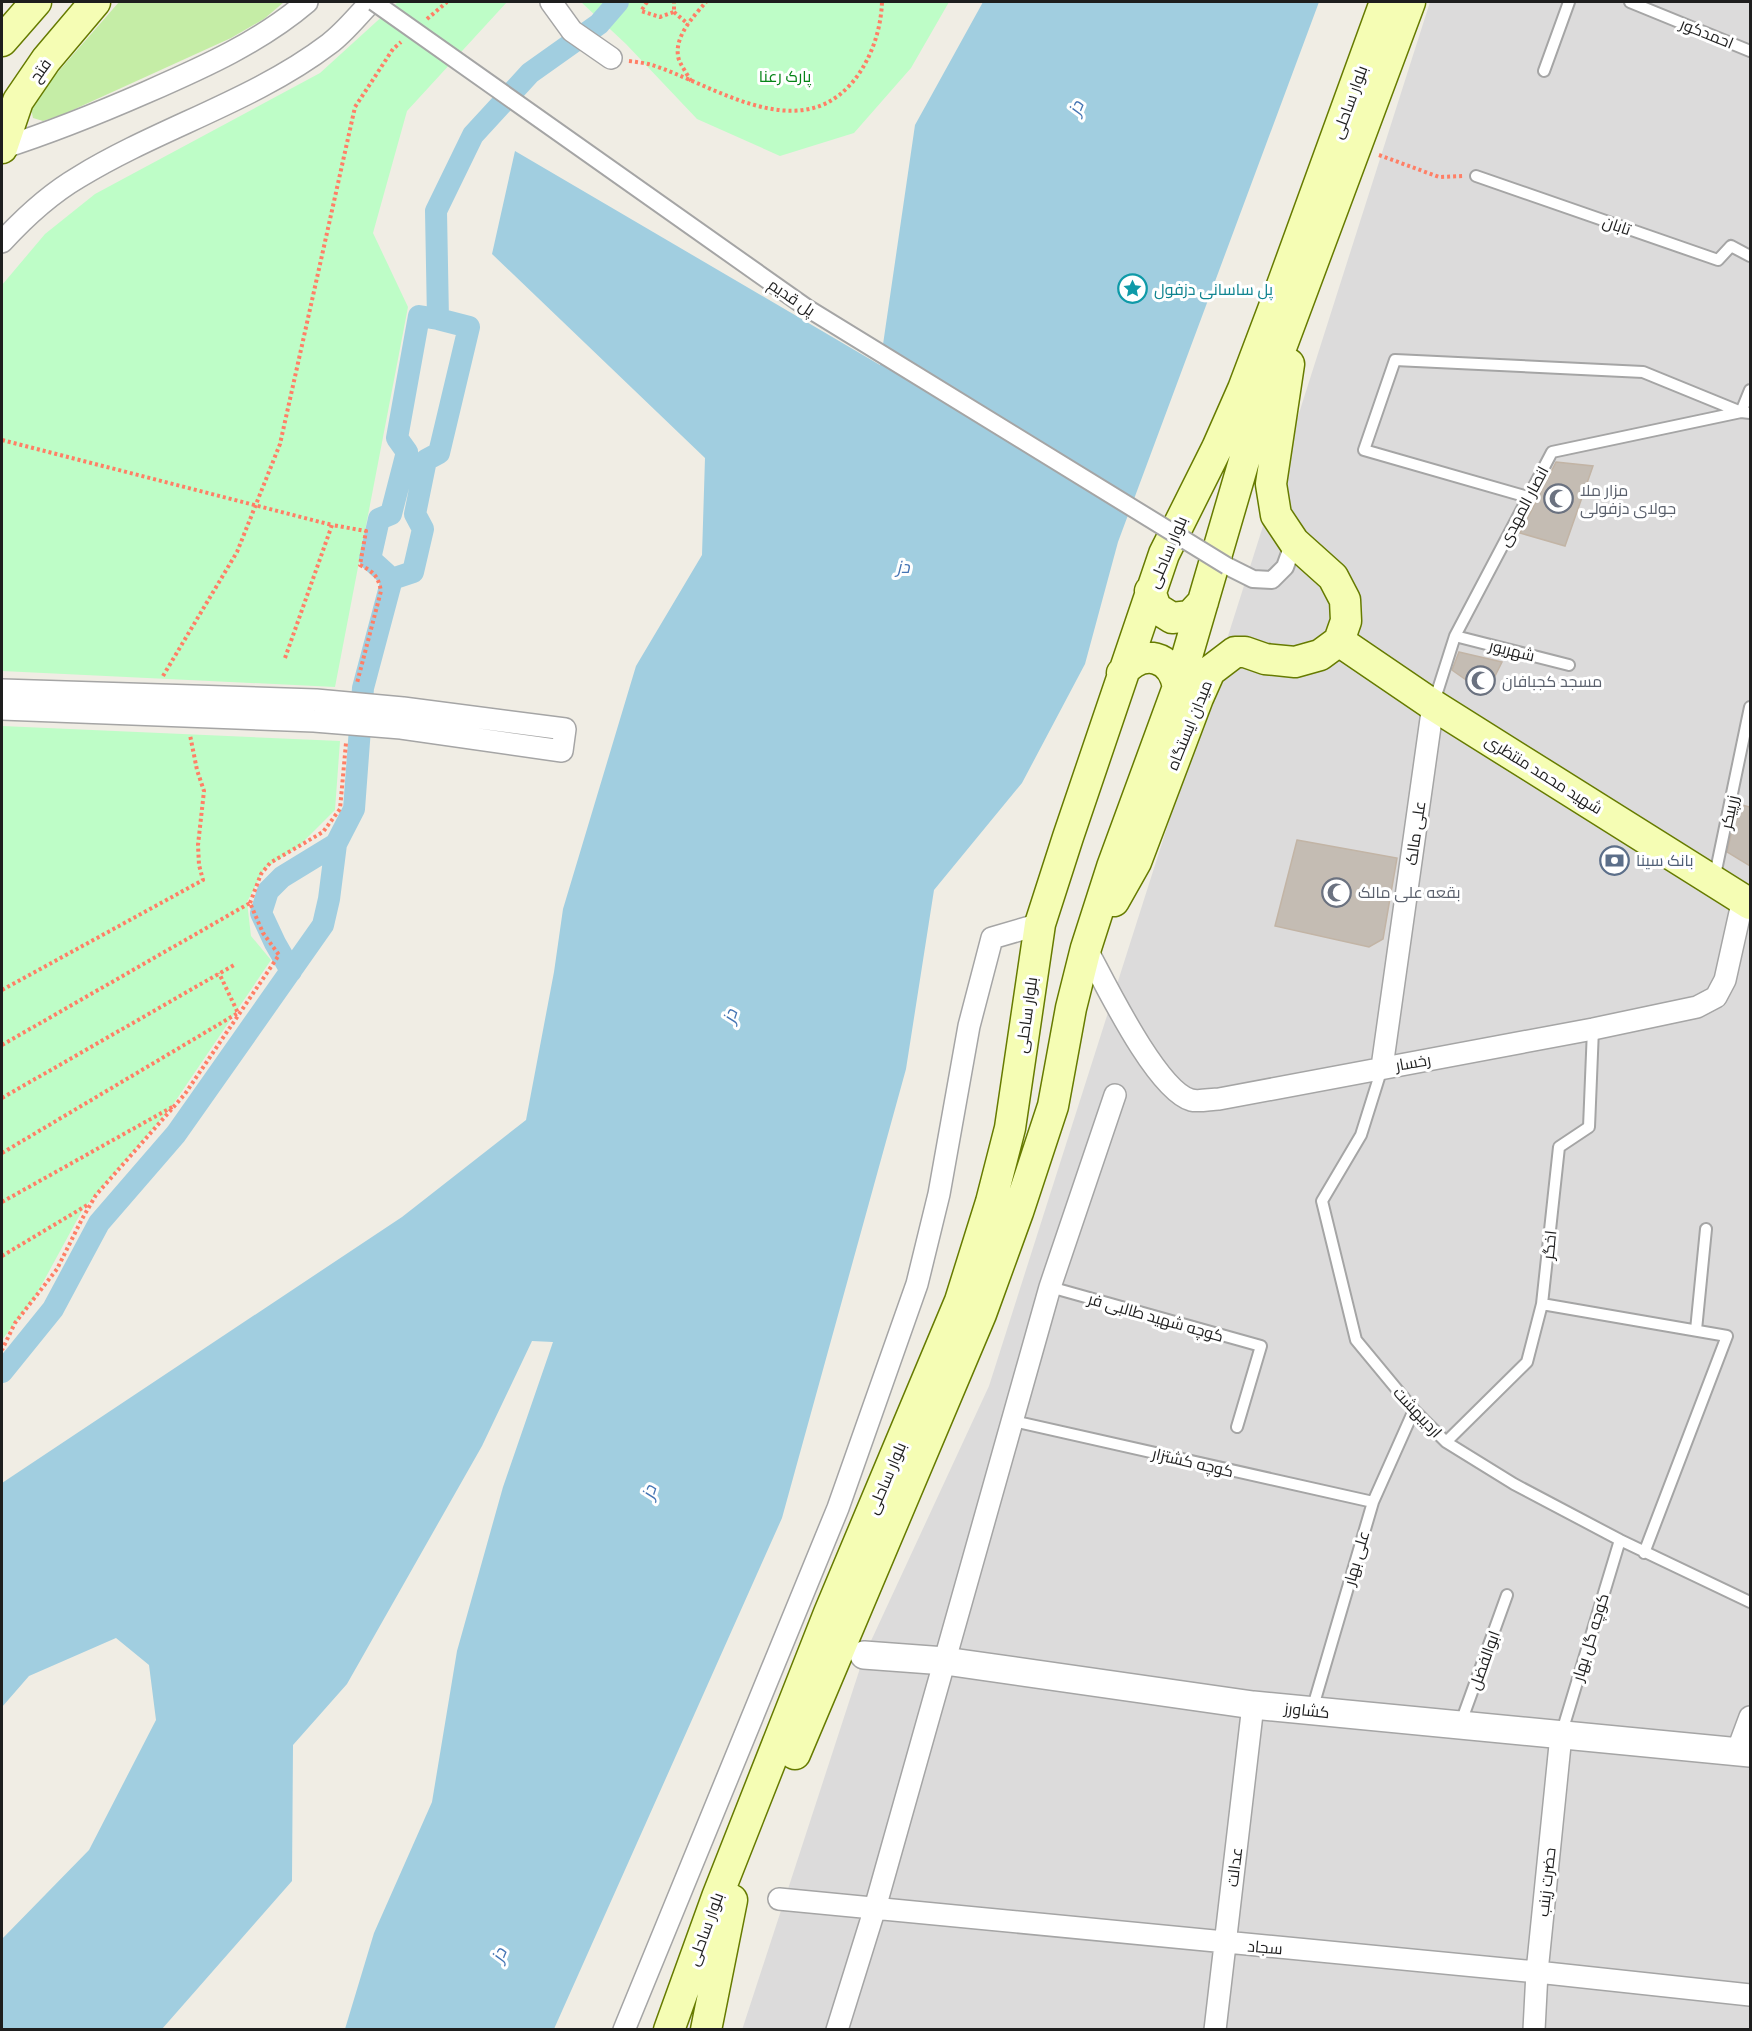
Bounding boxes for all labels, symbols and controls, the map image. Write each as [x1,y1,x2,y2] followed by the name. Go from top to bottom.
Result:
[1676,14,1736,53] street label: احمدکور
[26,55,57,87] street label: فتح
[1327,63,1372,142] street label: بلوار ساحلی
[759,67,812,88] park label: پارک رعنا
[1063,96,1089,120] water label: دز
[1600,212,1634,240] street label: تابان
[1117,273,1149,305] place icon: پل ساسانی دزفول
[764,275,819,322] street label: پل قدیم
[1154,280,1274,301] place label: پل ساسانی دزفول
[1494,463,1553,550] street label: انصار المهدی
[1580,481,1676,519] place label: مزار ملا جولای دزفولی
[1543,483,1575,515] mosque icon: مزار ملا جولای دزفولی
[1144,513,1192,592] street label: بلوار ساحلی
[894,556,911,578] water label: دز
[1486,635,1537,666] street label: شهریور
[1465,665,1497,697] mosque icon: مسجد کجبافان
[1502,672,1602,692] place label: مسجد کجبافان
[1163,678,1217,773] street label: میدان ایستگاه
[1481,731,1606,819] street label: شهید محمد منتظری
[1716,793,1744,832] street label: زرپیکر
[1402,800,1430,867] street label: علی مالک
[1599,844,1631,876] bank icon: بانک سینا
[1636,851,1694,870] place label: بانک سینا
[1321,876,1353,908] mosque icon: بقعه علی مالک
[1358,883,1461,903] place label: بقعه علی مالک
[1012,976,1042,1054] street label: بلوار ساحلی
[717,1005,743,1028] water label: دز
[1393,1050,1432,1075] street label: رخسار
[1538,1229,1560,1262] street label: اخگر
[1084,1289,1226,1348] street label: کوچه شهید طالبی فر
[1389,1383,1446,1442] street label: اردیبهشت
[863,1439,911,1518] street label: بلوار ساحلی
[1149,1444,1235,1483] street label: کوچه کشتزار
[636,1481,662,1504] water label: دز
[1339,1529,1374,1589] street label: علی بهار
[1568,1591,1615,1685] street label: کوچه گل بهار
[1465,1628,1505,1693] street label: ابوالفضل
[1282,1699,1331,1722] street label: کشاورز
[1223,1846,1246,1888] street label: عدالت
[1533,1847,1560,1918] street label: حضرت زینب
[683,1890,728,1969] street label: بلوار ساحلی
[1247,1936,1283,1959] street label: سجاد
[486,1943,512,1967] water label: دز

